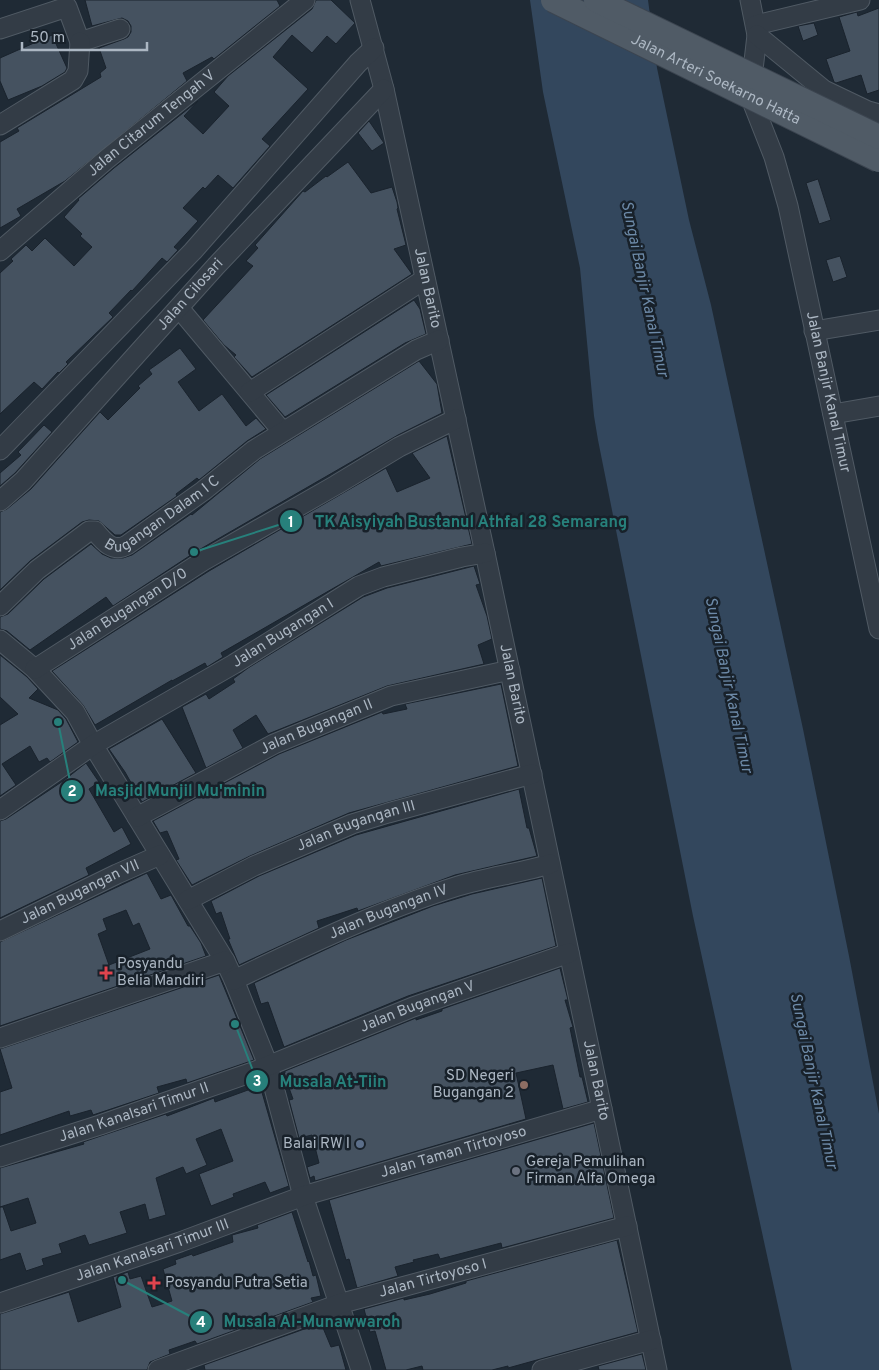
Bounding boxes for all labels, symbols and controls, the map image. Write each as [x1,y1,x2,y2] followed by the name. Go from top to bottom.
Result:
[22,20,148,52] scale bar
[30,29,65,48] text: 50 m
[627,30,803,129] street label: Jalan Arteri Soekarno Hatta
[84,66,220,181] street label: Jalan Citarum Tengah V
[616,199,673,381] water label: Sungai Banjir Kanal Timur
[409,246,445,330] street label: Jalan Barito
[153,255,228,335] street label: Jalan Cilosari
[801,310,855,475] street label: Jalan Banjir Kanal Timur
[100,472,224,557] street label: Bugangan Dalam I C
[279,506,638,537] callout: TK Aisyiyah Bustanul Athfal 28 Semarang
[315,513,627,533] text: TK Aisyiyah Bustanul Athfal 28 Semarang
[288,514,294,533] text: 1
[64,564,191,655] street label: Jalan Bugangan D/0
[229,594,338,672] street label: Jalan Bugangan I
[700,595,757,777] water label: Sungai Banjir Kanal Timur
[495,642,530,726] street label: Jalan Barito
[257,695,376,759] street label: Jalan Bugangan II
[60,775,275,806] callout: Masjid Munjil Mu'minin
[95,782,265,802] text: Masjid Munjil Mu'minin
[67,783,77,802] text: 2
[294,797,417,856] street label: Jalan Bugangan III
[17,856,143,929] street label: Jalan Bugangan VII
[326,880,451,944] street label: Jalan Bugangan IV
[117,955,204,991] place label: Posyandu Belia Mandiri
[99,966,113,980] marker: Posyandu Belia Mandiri
[357,977,478,1037] street label: Jalan Bugangan V
[785,991,842,1173] water label: Sungai Banjir Kanal Timur
[578,1038,614,1122] street label: Jalan Barito
[244,1066,396,1097] callout: Musala At-Tiin
[433,1067,514,1103] place label: SD Negeri Bugangan 2
[253,1073,262,1092] text: 3
[280,1073,386,1093] text: Musala At-Tiin
[56,1078,211,1147] street label: Jalan Kanalsari Timur II
[518,1079,530,1091] marker: SD Negeri Bugangan 2
[378,1122,529,1183] street label: Jalan Taman Tirtoyoso
[283,1135,350,1154] place label: Balai RW I
[354,1138,366,1150] marker: Balai RW I
[526,1153,655,1189] place label: Gereja Pemulihan Firman Alfa Omega
[510,1165,522,1177] marker: Gereja Pemulihan Firman Alfa Omega
[73,1215,232,1286] street label: Jalan Kanalsari Timur III
[377,1255,489,1302] street label: Jalan Tirtoyoso I
[165,1274,308,1293] place label: Posyandu Putra Setia
[147,1276,161,1290] marker: Posyandu Putra Setia
[188,1306,411,1337] callout: Musala Al-Munawwaroh
[224,1313,400,1333] text: Musala Al-Munawwaroh
[196,1314,206,1333] text: 4

